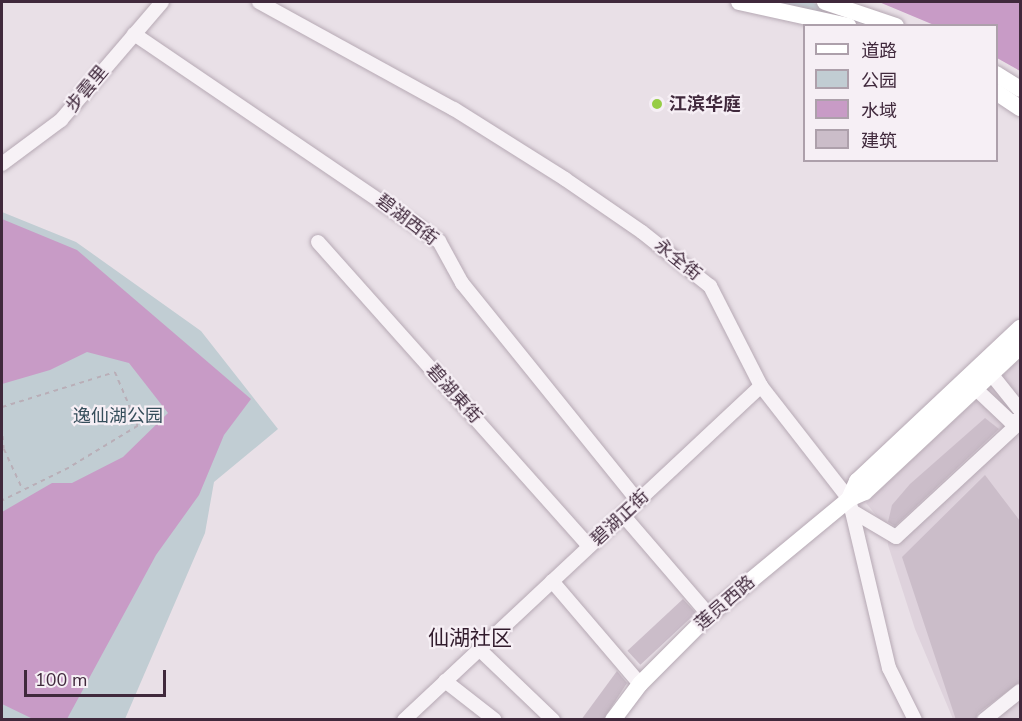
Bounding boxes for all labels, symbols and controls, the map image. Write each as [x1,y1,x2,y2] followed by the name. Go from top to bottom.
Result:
[803,24,998,162] legend
[861,39,897,63] text: 道路
[61,61,113,117] street label: 步雲里
[861,69,897,93] text: 公园
[669,93,741,115] place label: 江滨华庭
[650,97,664,111] marker: 江滨华庭
[861,99,897,123] text: 水域
[861,129,897,153] text: 建筑
[372,190,442,250] street label: 碧湖西街
[650,235,706,285] street label: 永全街
[422,360,486,428] street label: 碧湖東街
[73,405,163,427] park label: 逸仙湖公园
[586,486,654,550] street label: 碧湖正街
[691,571,759,635] street label: 莲员西路
[428,625,512,651] district label: 仙湖社区
[27,658,170,696] scale bar
[35,668,87,692] text: 100 m

